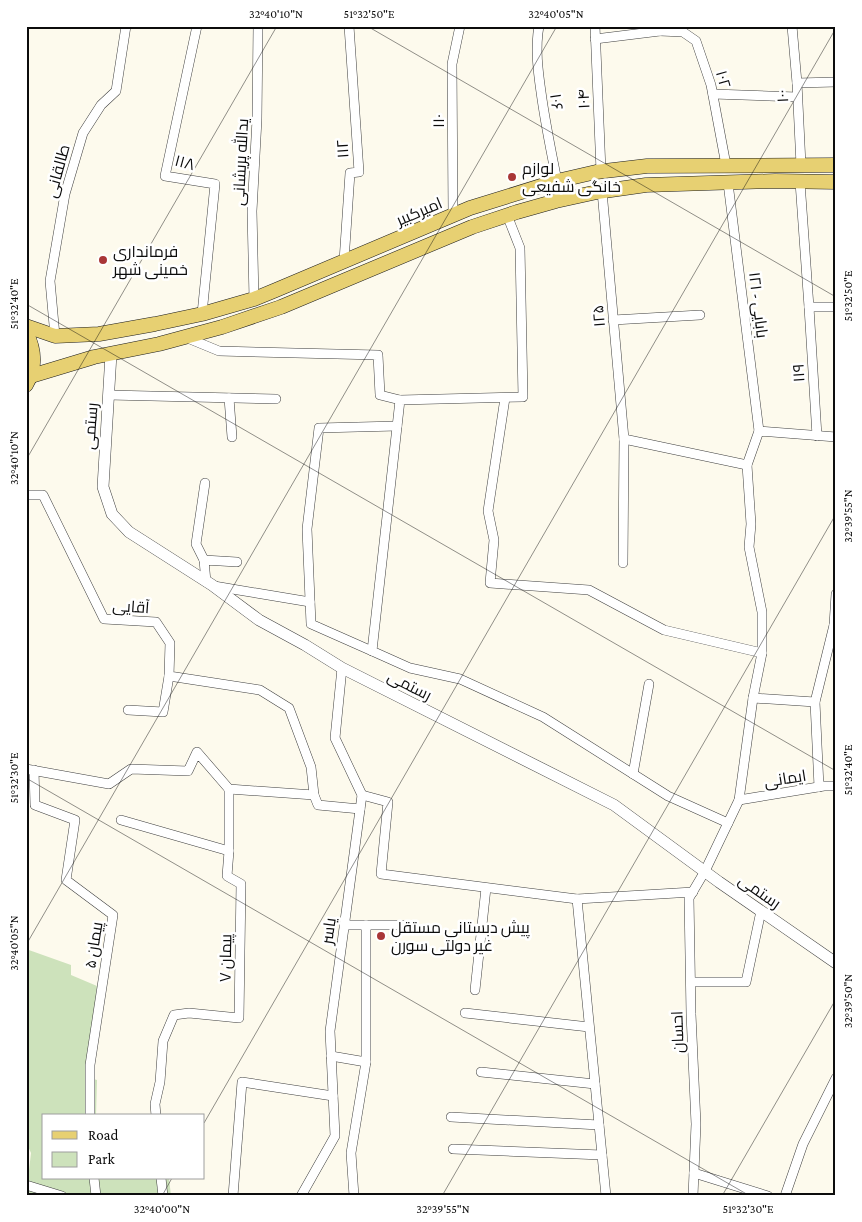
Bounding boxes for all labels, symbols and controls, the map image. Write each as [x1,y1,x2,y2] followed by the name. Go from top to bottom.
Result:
[249,7,303,21] text: 32°40'10"N
[344,7,395,21] text: 51°32'50"E
[528,7,584,21] text: 32°40'05"N
[713,68,734,90] street label: ۱۰۲
[574,89,592,109] street label: ۱۰۴
[774,89,791,103] street label: ۱۰۰
[547,93,566,111] street label: ۱۰۶
[430,114,447,128] street label: ۱۱۰
[228,117,254,206] street label: یدالله پریشانی
[333,139,352,159] street label: ۱۱۲
[42,143,75,200] street label: طالقانی
[173,152,197,173] street label: ۱۱۸
[522,160,621,197] place label: لوازم خانگی شفیعی
[506,171,518,183] marker: لوازم خانگی شفیعی
[393,194,445,230] street label: امیرکبیر
[112,243,188,280] place label: فرمانداری خمینی شهر
[97,254,109,266] marker: فرمانداری خمینی شهر
[841,270,855,321] text: 51°32'50"E
[744,271,771,339] street label: بابایی - ۱۲۱
[7,278,21,330] text: 51°32'40"E
[589,304,608,328] street label: ۱۲۵
[789,363,808,383] street label: ۱۱۹
[80,402,103,450] street label: رستمی
[7,431,21,485] text: 32°40'10"N
[841,489,855,543] text: 32°39'55"N
[112,597,151,618] street label: آقایی
[384,667,435,705] street label: رستمی
[841,744,855,796] text: 51°32'40"E
[7,752,21,804] text: 51°32'30"E
[763,767,808,792] street label: ایمانی
[734,871,784,914] street label: رستمی
[7,915,21,971] text: 32°40'05"N
[318,916,340,947] street label: یاسر
[391,919,530,956] place label: پیش دبستانی مستقل غیر دولتی سورن
[81,920,109,970] street label: پیمان ۵
[375,930,387,942] marker: پیش دبستانی مستقل غیر دولتی سورن
[217,933,237,982] street label: پیمان ۷
[841,974,855,1028] text: 32°39'50"N
[668,1010,689,1053] street label: احسان
[42,1114,205,1180] legend
[88,1127,119,1143] text: Road
[88,1151,115,1167] text: Park
[134,1202,190,1216] text: 32°40'00"N
[416,1202,470,1216] text: 32°39'55"N
[723,1202,774,1216] text: 51°32'30"E

